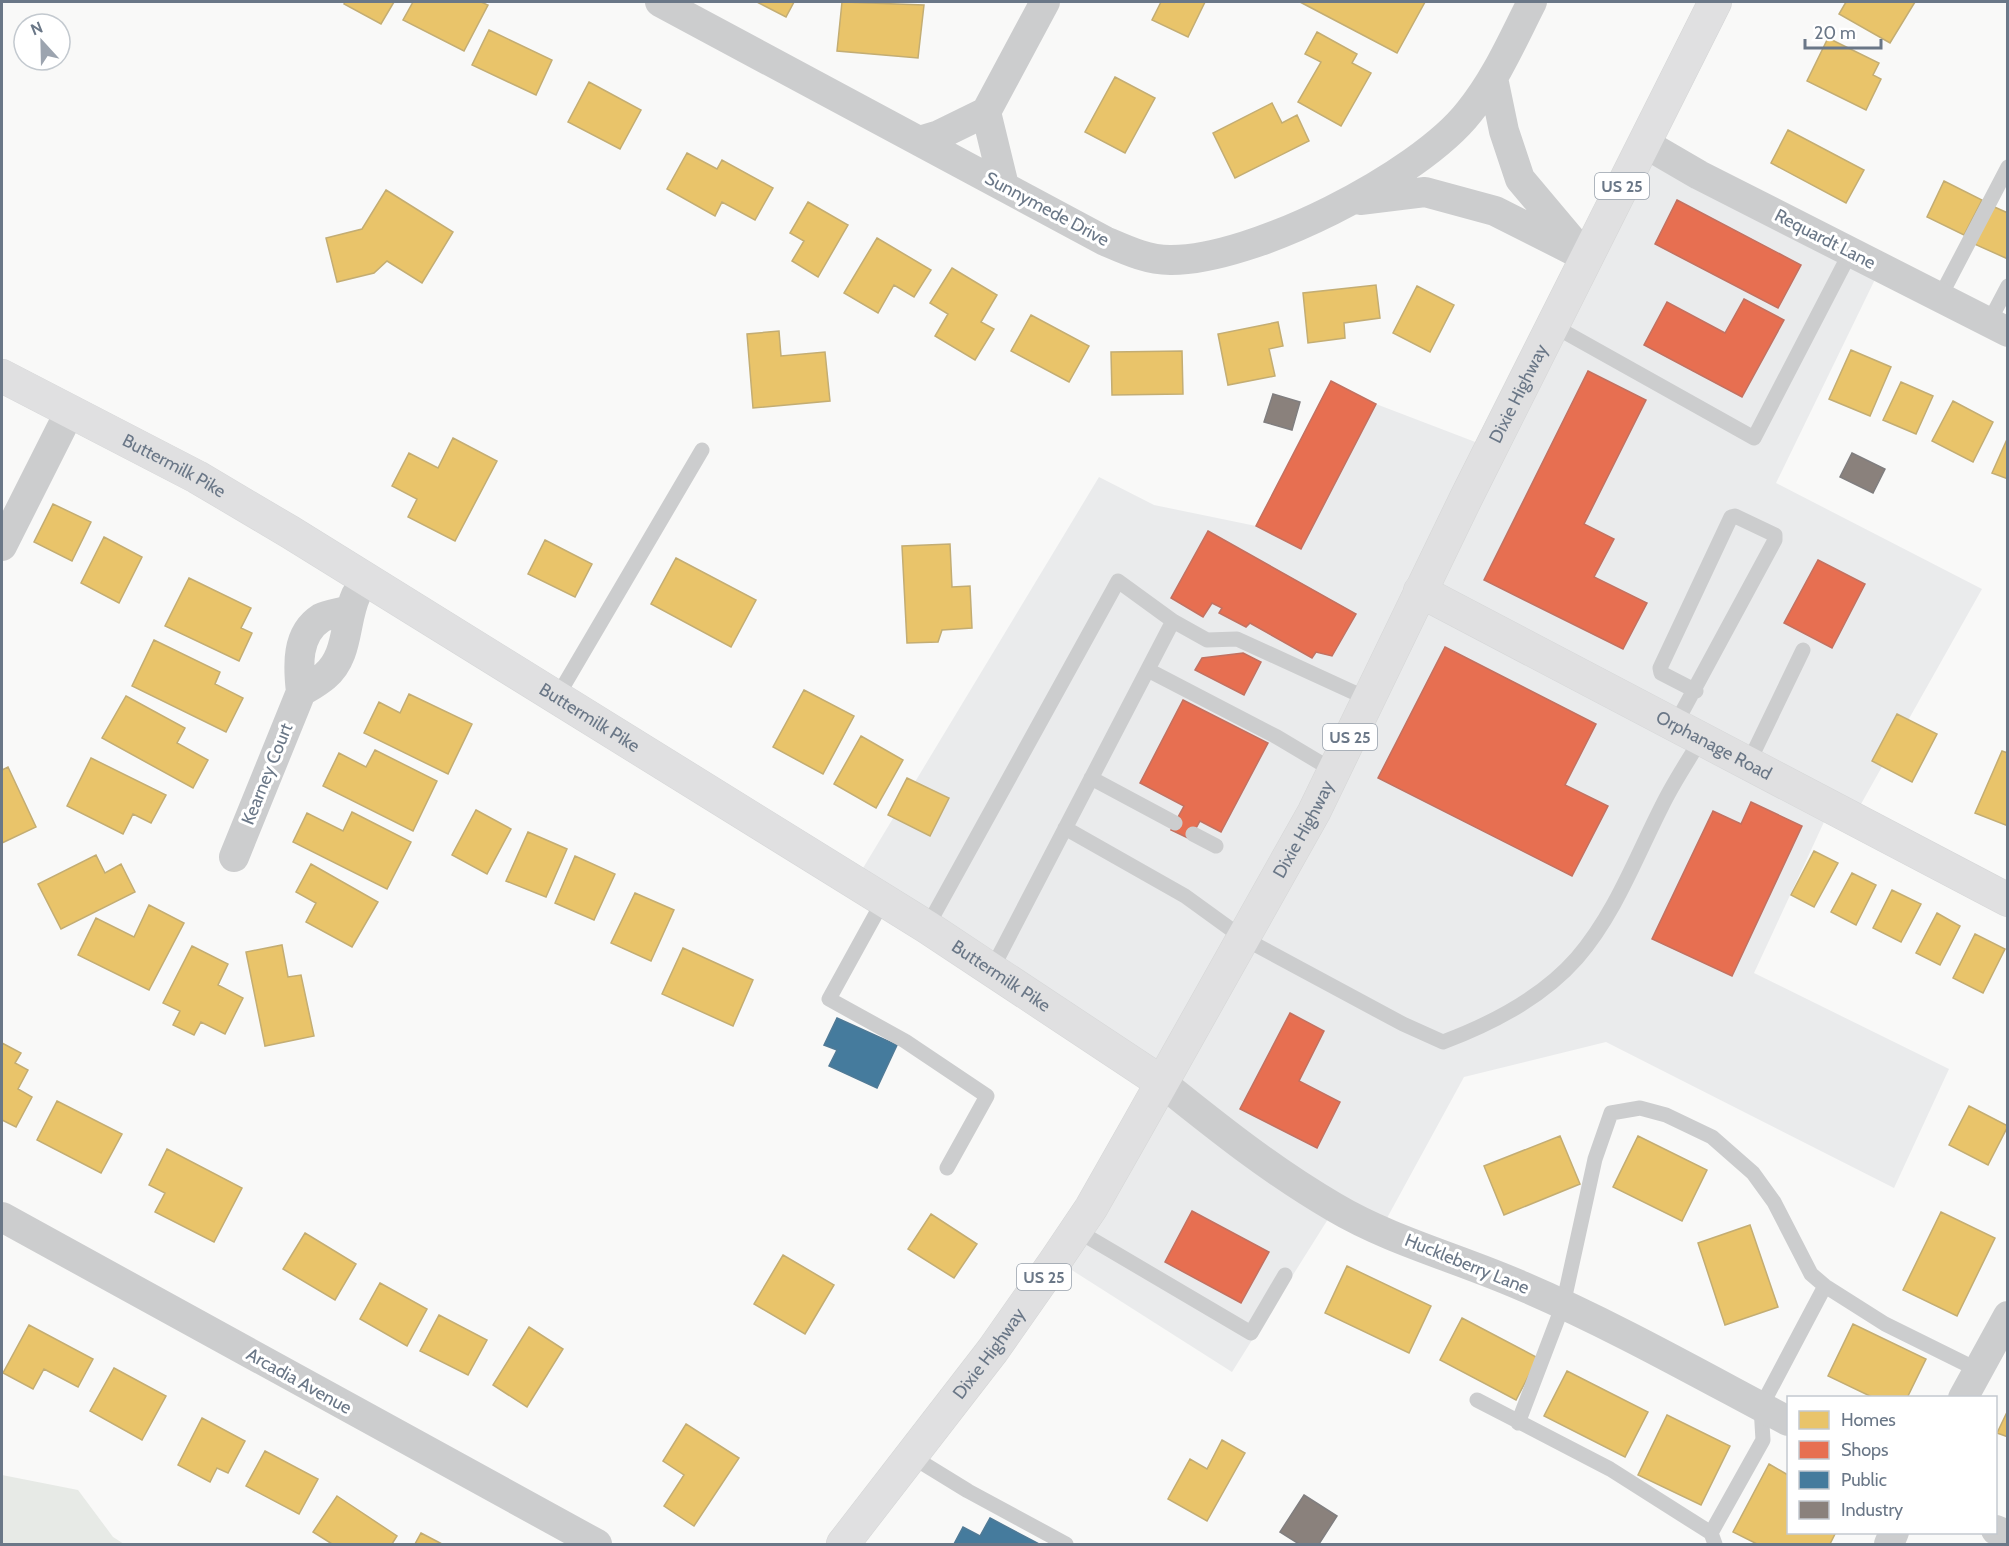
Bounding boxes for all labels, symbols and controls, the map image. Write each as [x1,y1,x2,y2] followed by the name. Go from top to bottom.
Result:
[12,12,72,72] north arrow
[1805,12,1882,50] scale bar
[28,18,45,39] text: N
[1814,22,1856,44] text: 20 m
[981,167,1113,251] street label: Sunnymede Drive
[1595,173,1649,199] road number: US 25
[1771,204,1879,274] street label: Requardt Lane
[1484,340,1552,447] street label: Dixie Highway
[119,429,230,502] street label: Buttermilk Pike
[535,678,644,757] street label: Buttermilk Pike
[1652,706,1776,785] street label: Orphanage Road
[237,720,297,828] street label: Kearney Court
[1323,724,1377,750] road number: US 25
[1268,777,1339,882] street label: Dixie Highway
[947,935,1055,1017] street label: Buttermilk Pike
[1402,1229,1532,1299] street label: Huckleberry Lane
[1017,1264,1071,1290] road number: US 25
[948,1304,1030,1403] street label: Dixie Highway
[243,1343,355,1419] street label: Arcadia Avenue
[1787,1396,1997,1534] legend
[1841,1409,1896,1431] text: Homes
[1841,1439,1889,1461] text: Shops
[1841,1469,1887,1491] text: Public
[1841,1499,1903,1521] text: Industry

